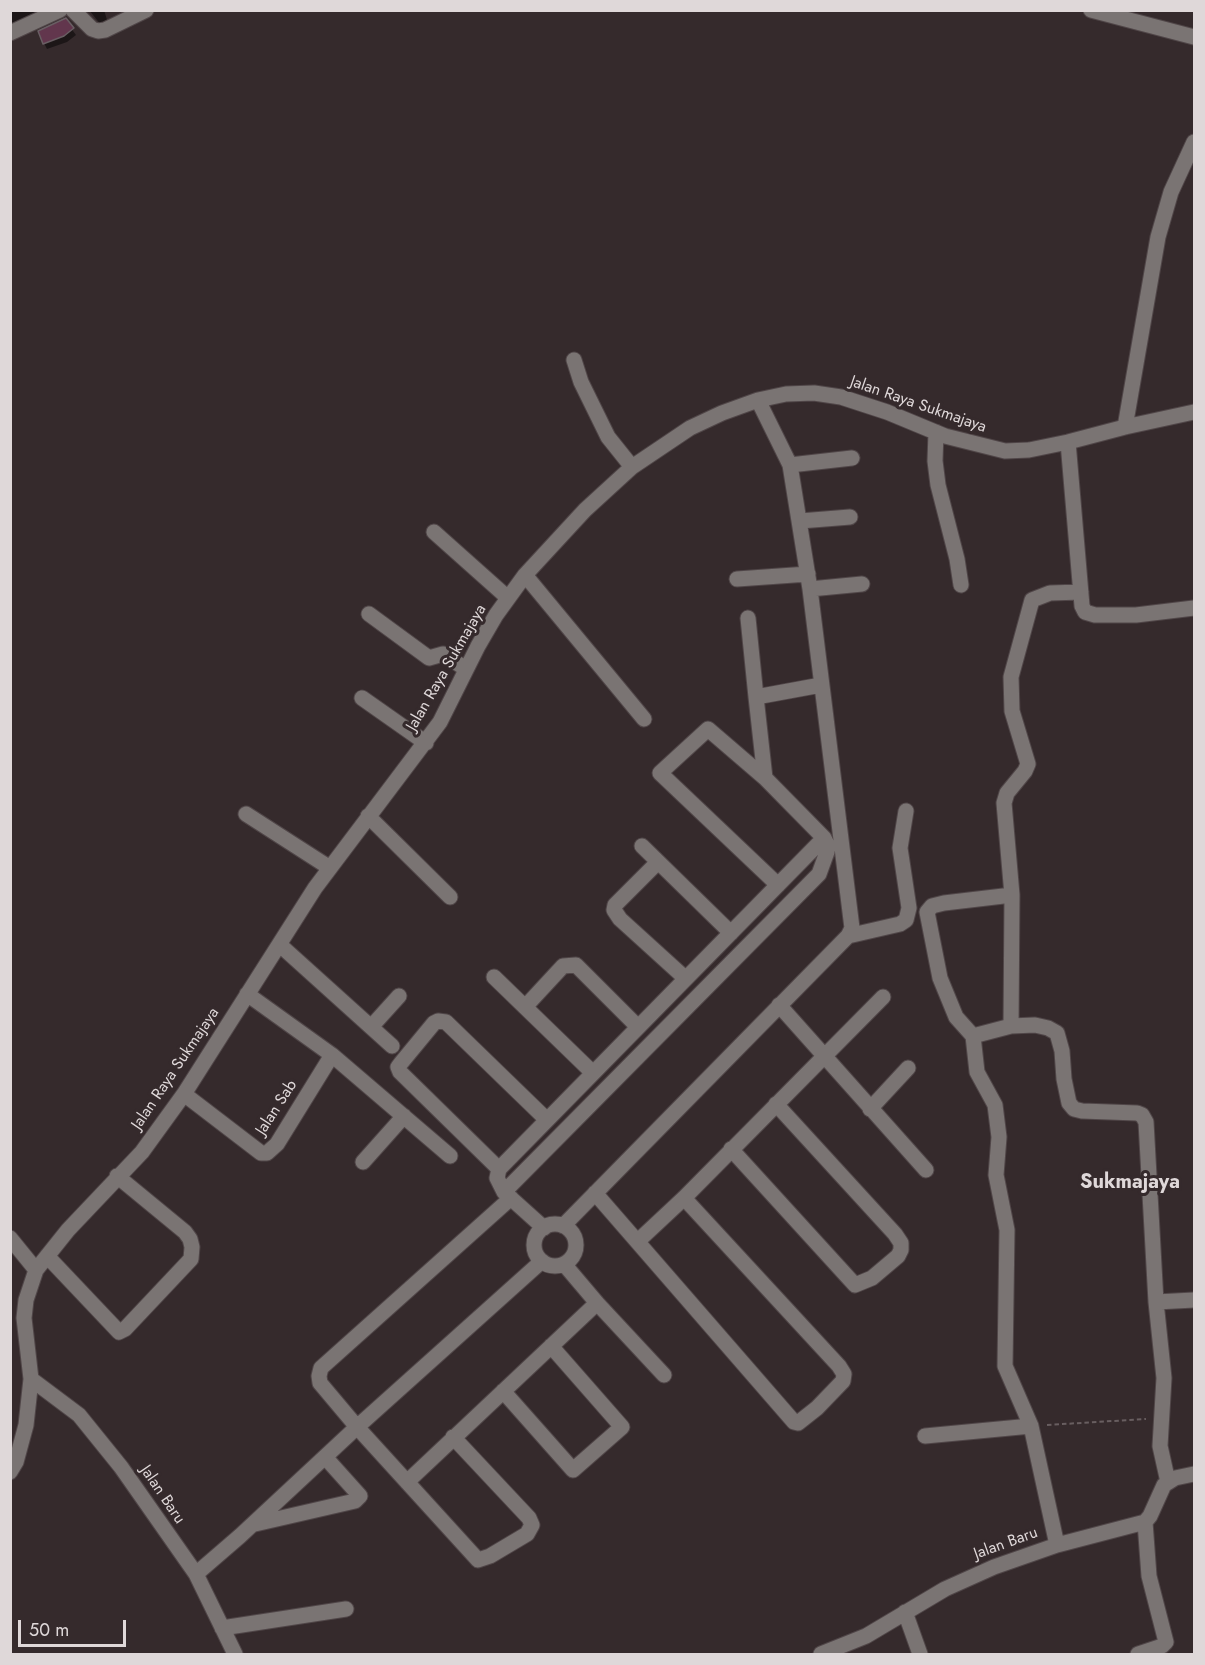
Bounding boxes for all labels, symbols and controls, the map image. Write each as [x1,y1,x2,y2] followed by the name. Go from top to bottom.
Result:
[847,373,989,437] street label: Jalan Raya Sukmajaya
[403,601,491,735] street label: Jalan Raya Sukmajaya
[128,1004,224,1134] street label: Jalan Raya Sukmajaya
[252,1077,302,1139] street label: Jalan Sab
[1080,1171,1180,1195] district label: Sukmajaya
[135,1462,189,1528] street label: Jalan Baru
[971,1524,1041,1564] street label: Jalan Baru
[21,1608,129,1646] scale bar
[29,1617,69,1643] text: 50 m

